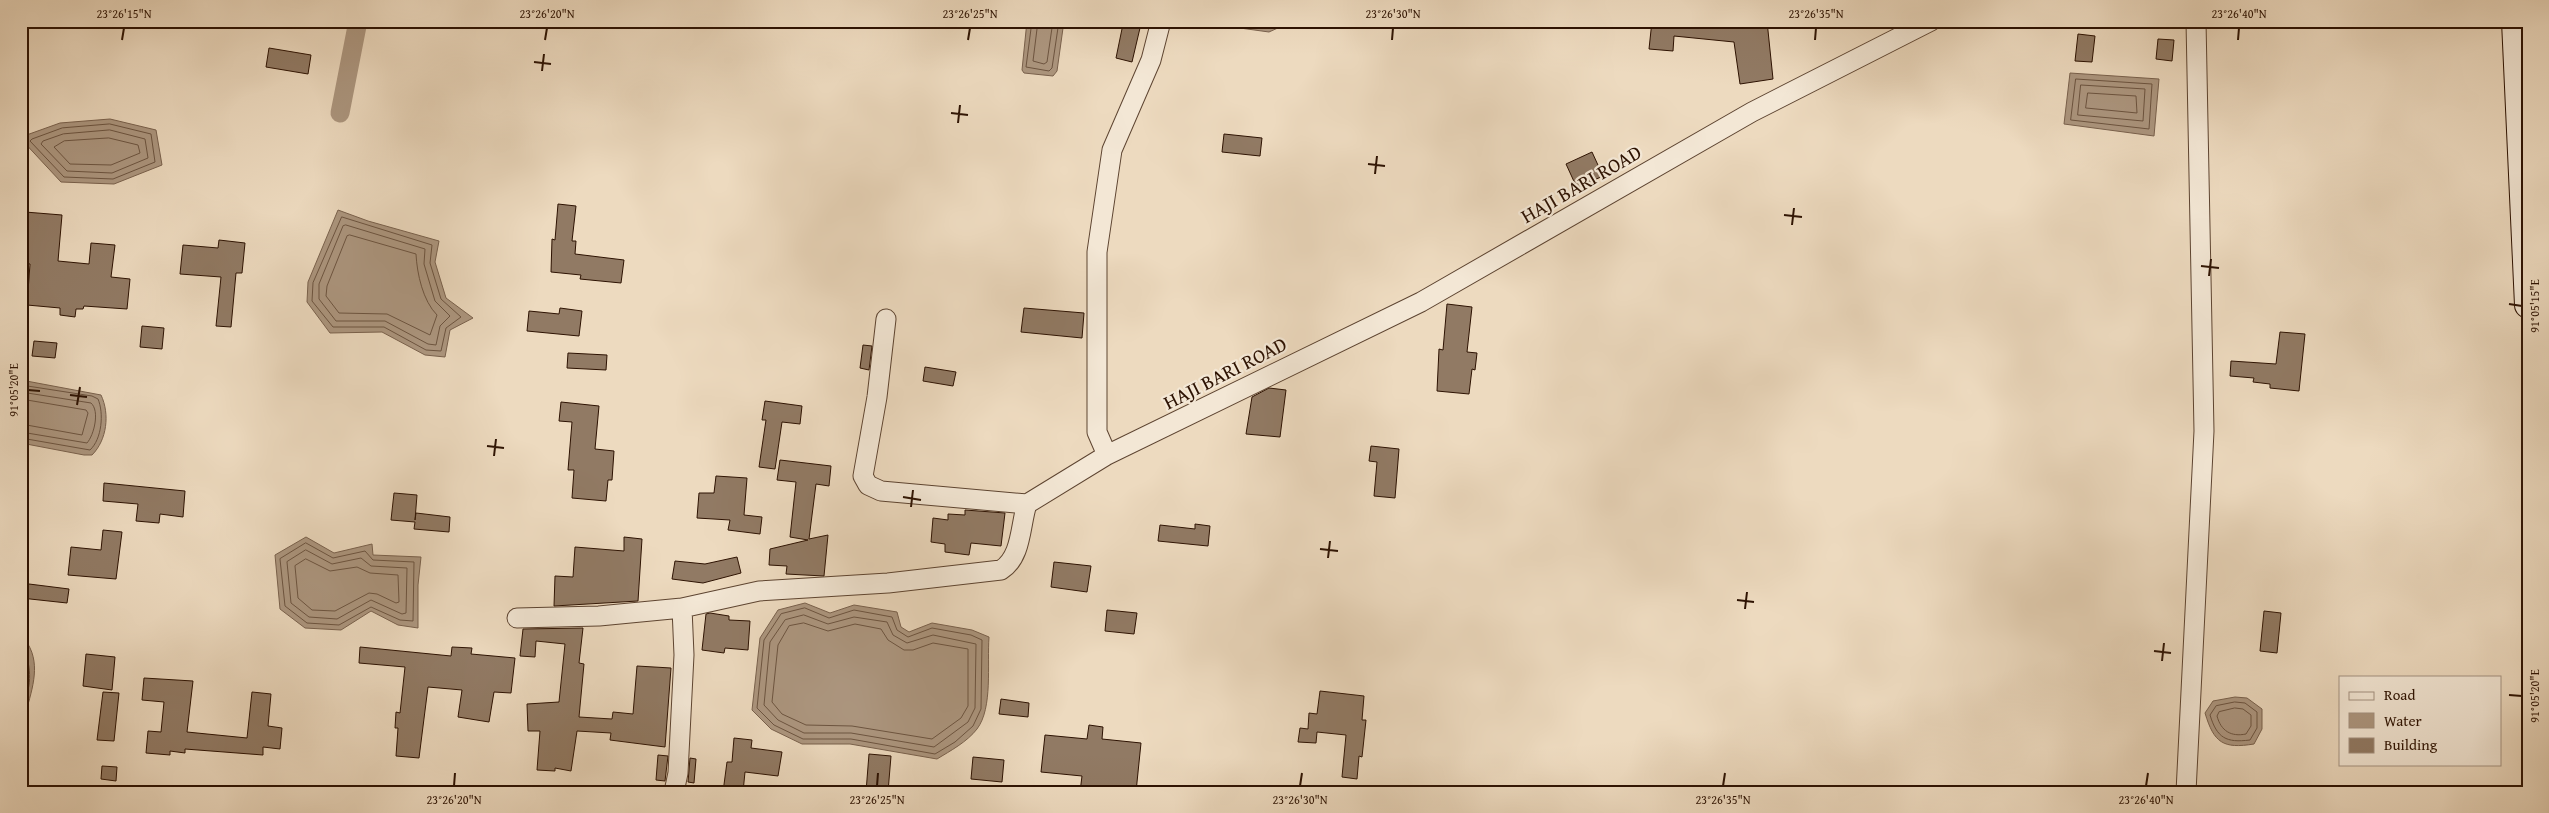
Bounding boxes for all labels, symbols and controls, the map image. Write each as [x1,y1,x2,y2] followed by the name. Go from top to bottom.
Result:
[96,5,152,22] text: 23°26'15"N
[519,5,575,22] text: 23°26'20"N
[942,5,998,22] text: 23°26'25"N
[1365,5,1421,22] text: 23°26'30"N
[1788,5,1844,22] text: 23°26'35"N
[2211,5,2267,22] text: 23°26'40"N
[1515,137,1647,230] street label: HAJI BARI ROAD
[2526,279,2543,333] text: 91°05'15"E
[1158,329,1292,416] street label: HAJI BARI ROAD
[5,363,22,417] text: 91°05'20"E
[2526,669,2543,723] text: 91°05'20"E
[2339,676,2502,766] legend
[2384,684,2415,705] text: Road
[2384,710,2422,731] text: Water
[2384,734,2438,755] text: Building
[426,791,482,808] text: 23°26'20"N
[849,791,905,808] text: 23°26'25"N
[1272,791,1328,808] text: 23°26'30"N
[1695,791,1751,808] text: 23°26'35"N
[2118,791,2174,808] text: 23°26'40"N

